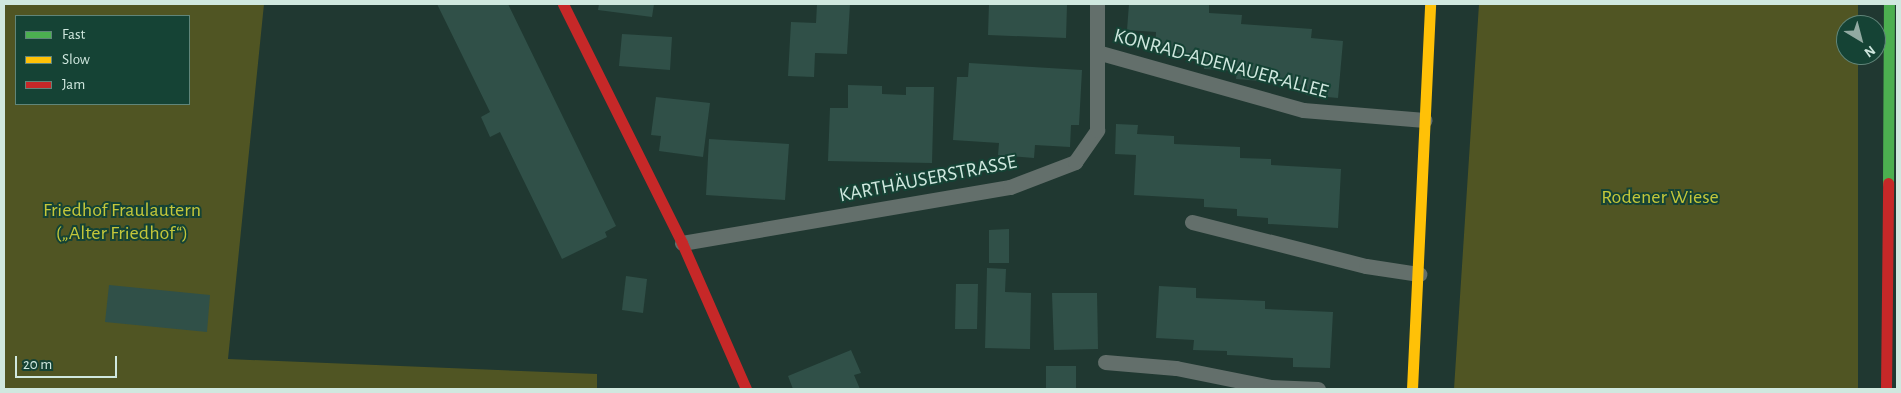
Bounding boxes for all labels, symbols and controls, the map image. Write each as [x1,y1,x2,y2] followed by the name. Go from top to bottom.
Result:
[15,15,190,105] legend
[1836,15,1886,65] north arrow
[1111,24,1331,104] street label: KONRAD-ADENAUER-ALLEE
[62,27,85,42] text: Fast
[1861,43,1878,60] text: N
[62,52,90,67] text: Slow
[62,77,85,92] text: Jam
[837,150,1019,208] street label: KARTHÄUSERSTRASSE
[1601,185,1719,209] park label: Rodener Wiese
[43,199,201,246] park label: Friedhof Fraulautern („Alter Friedhof“)
[18,346,120,378] scale bar
[23,357,52,372] text: 20 m

